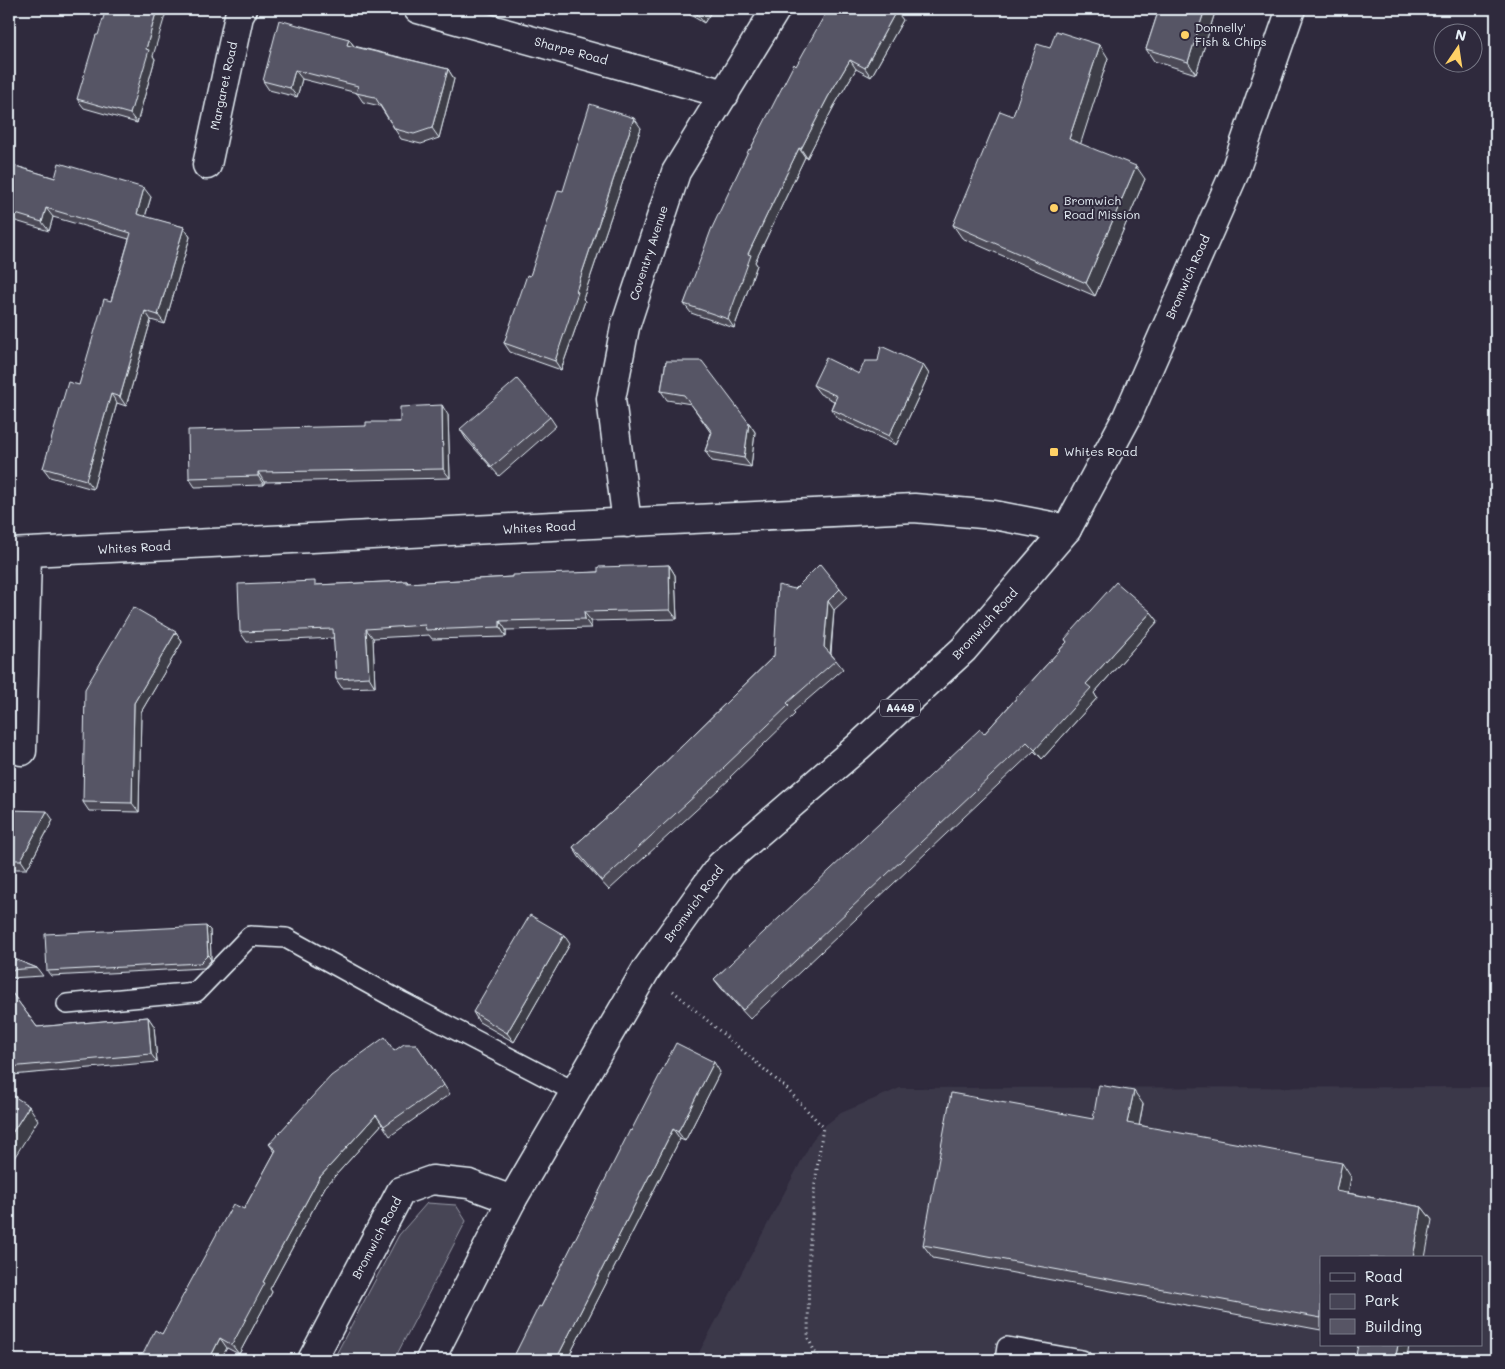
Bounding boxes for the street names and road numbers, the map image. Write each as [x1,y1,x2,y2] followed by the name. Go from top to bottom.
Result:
[533,33,610,68] street label: Sharpe Road
[206,40,240,131] street label: Margaret Road
[625,203,671,302] street label: Coventry Avenue
[1161,232,1213,321] street label: Bromwich Road
[502,517,576,537] street label: Whites Road
[97,537,171,557] street label: Whites Road
[948,584,1021,662] street label: Bromwich Road
[880,700,920,716] road number: A449
[660,862,727,945] street label: Bromwich Road
[348,1193,405,1281] street label: Bromwich Road

